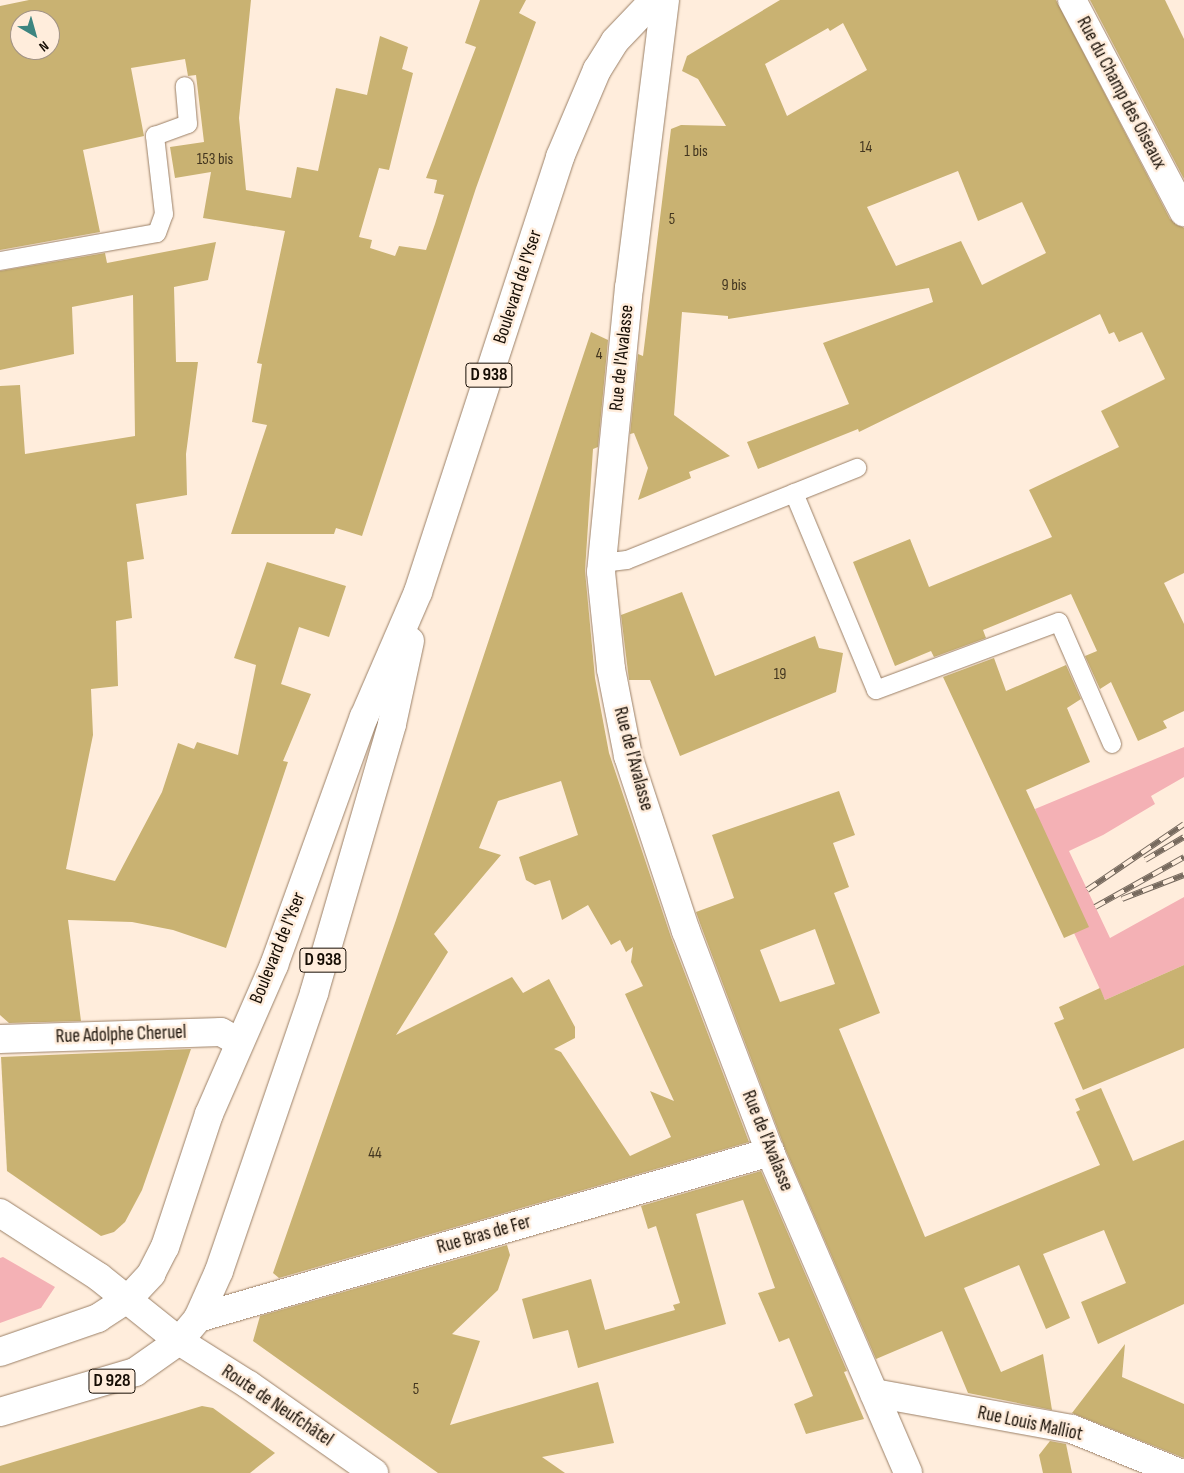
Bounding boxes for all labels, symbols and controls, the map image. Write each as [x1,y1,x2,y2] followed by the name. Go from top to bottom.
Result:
[10,10,60,60] north arrow
[1071,13,1171,173] street label: Rue du Champ des Oiseaux
[36,37,52,55] text: N
[860,138,872,158] house number: 14
[684,142,708,162] house number: 1 bis
[197,150,233,170] house number: 153 bis
[669,210,675,230] house number: 5
[489,227,547,347] street label: Boulevard de l'Yser
[722,276,746,296] house number: 9 bis
[605,304,639,412] street label: Rue de l'Avalasse
[596,345,602,365] house number: 4
[465,360,513,390] road number: D 938
[774,665,786,685] house number: 19
[608,705,658,813] street label: Rue de l'Avalasse
[245,889,311,1007] street label: Boulevard de l'Yser
[299,944,347,976] road number: D 938
[55,1021,187,1049] street label: Rue Adolphe Cheruel
[736,1087,798,1195] street label: Rue de l'Avalasse
[368,1144,382,1164] house number: 44
[434,1211,534,1259] street label: Rue Bras de Fer
[217,1360,337,1452] street label: Route de Neufchâtel
[88,1365,136,1396] road number: D 928
[413,1380,419,1400] house number: 5
[975,1402,1085,1446] street label: Rue Louis Malliot

